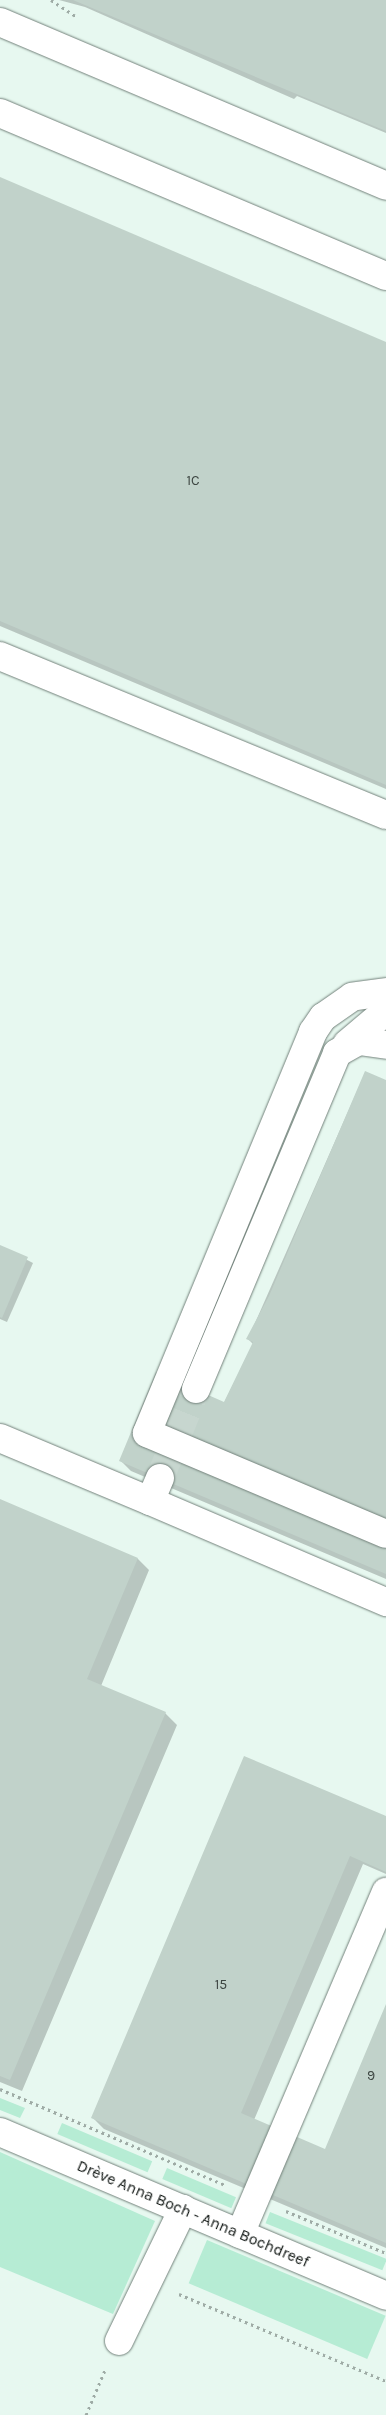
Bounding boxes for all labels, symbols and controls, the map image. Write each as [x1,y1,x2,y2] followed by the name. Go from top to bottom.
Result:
[186,473,200,489] house number: 1C
[215,1977,227,1993] house number: 15
[367,2068,375,2084] house number: 9
[74,2156,312,2272] street label: Drève Anna Boch - Anna Bochdreef

